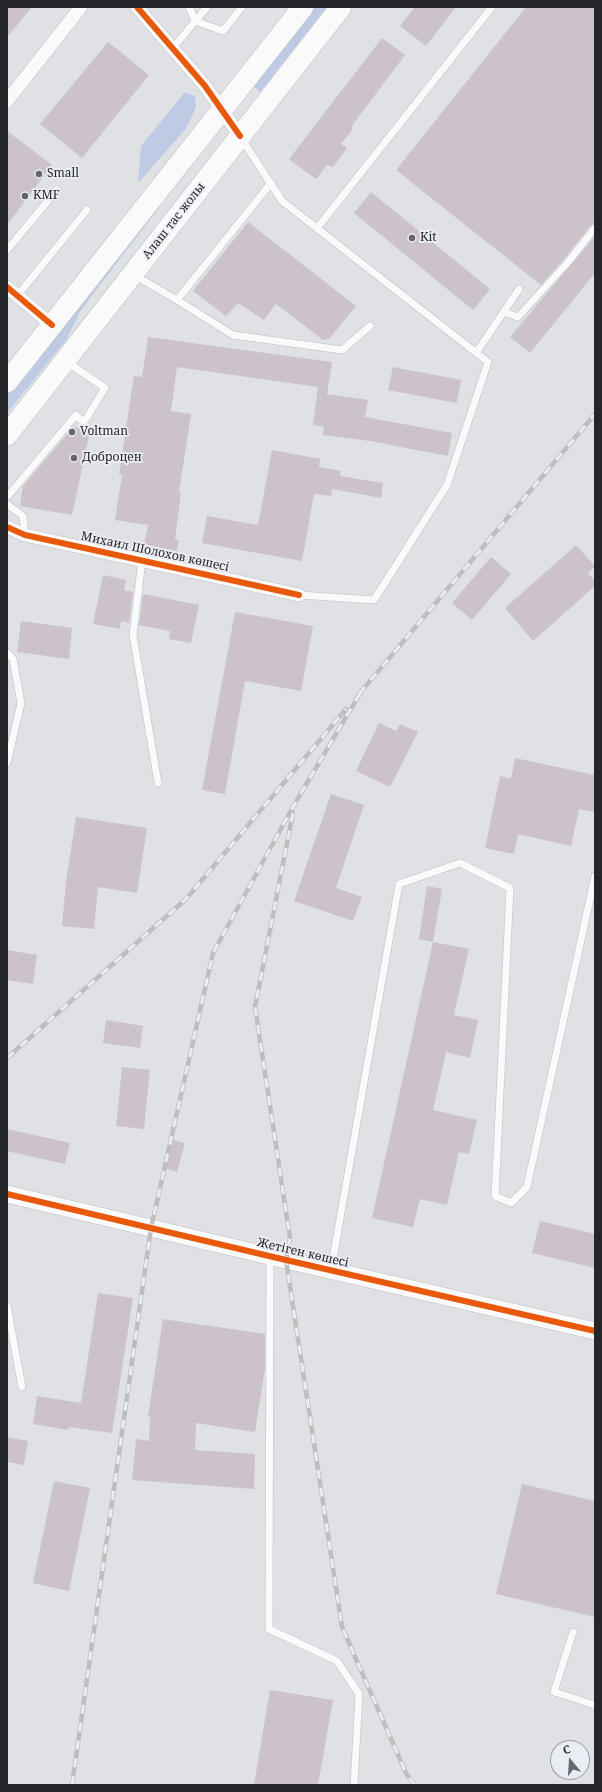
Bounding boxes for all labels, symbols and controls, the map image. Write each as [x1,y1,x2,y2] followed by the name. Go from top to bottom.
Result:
[47,167,79,181] place label: Small
[34,169,44,179] marker: Small
[140,180,208,262] street label: Алаш тас жолы
[33,189,60,203] place label: KMF
[20,191,30,201] marker: KMF
[420,231,436,245] place label: Kit
[407,233,417,243] marker: Kit
[80,425,128,439] place label: Voltman
[67,427,77,437] marker: Voltman
[82,451,142,465] place label: Доброцен
[69,453,79,463] marker: Доброцен
[79,529,231,575] street label: Михаил Шолохов көшесі
[256,1235,350,1271] street label: Жетіген көшесі
[550,1740,590,1780] north arrow
[561,1741,572,1757] text: С

